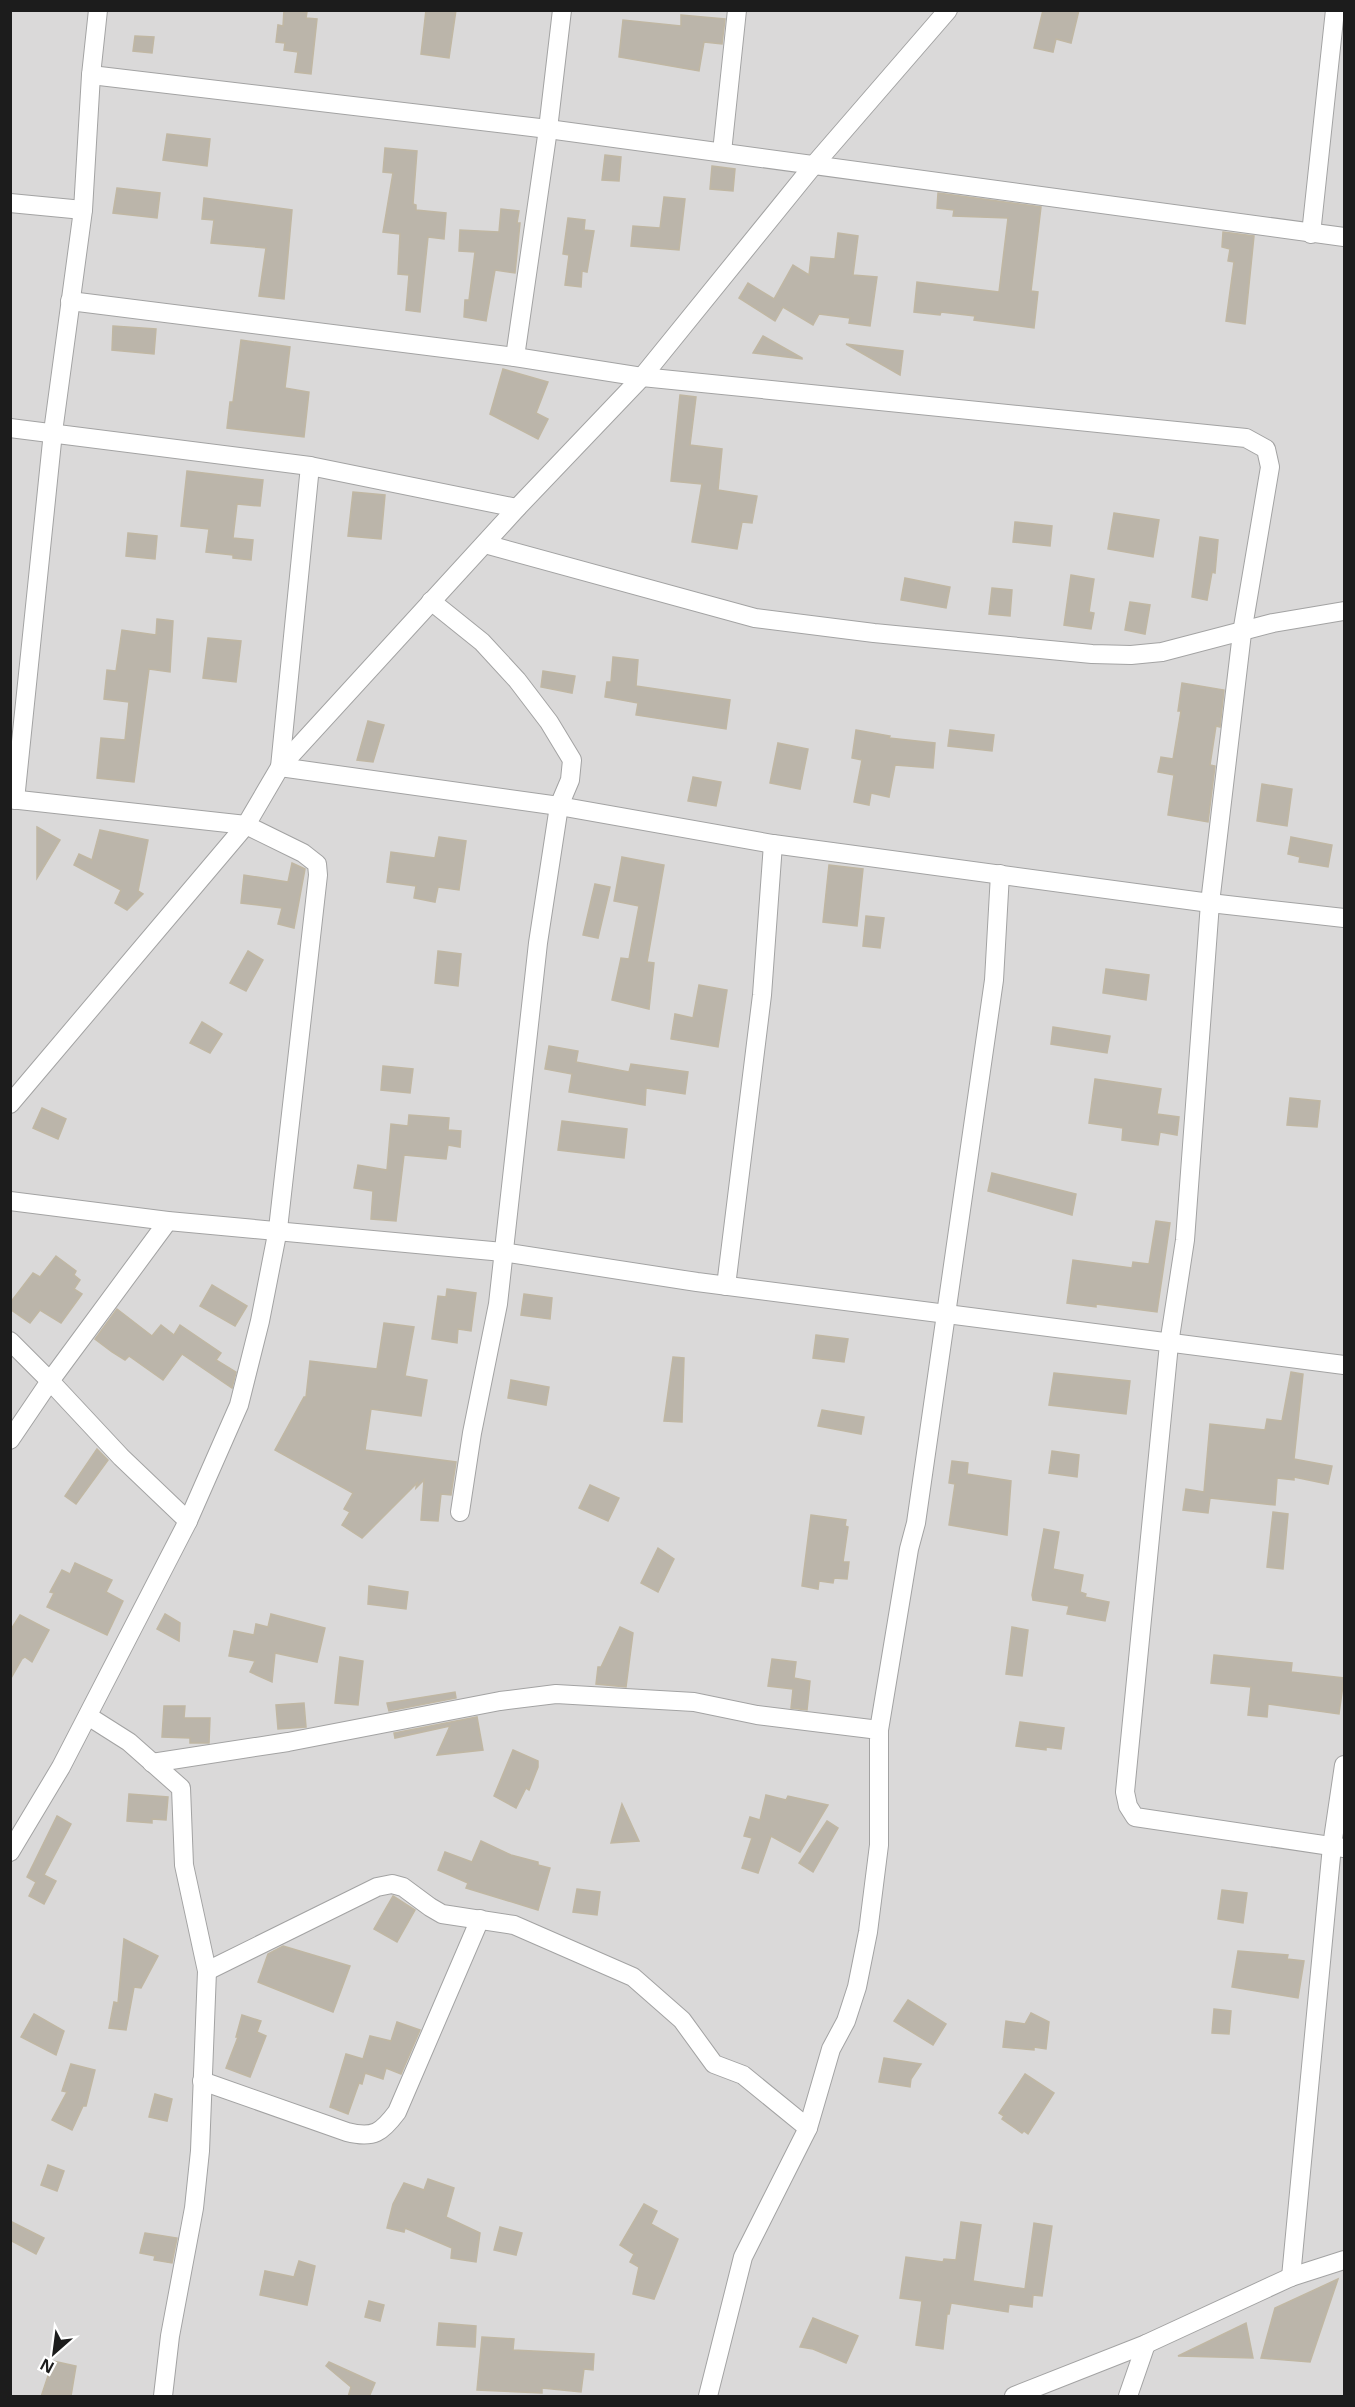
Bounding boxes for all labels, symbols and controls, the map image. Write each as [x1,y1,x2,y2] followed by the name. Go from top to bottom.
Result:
[24,2323,84,2383] north arrow
[36,2353,58,2379] text: N

